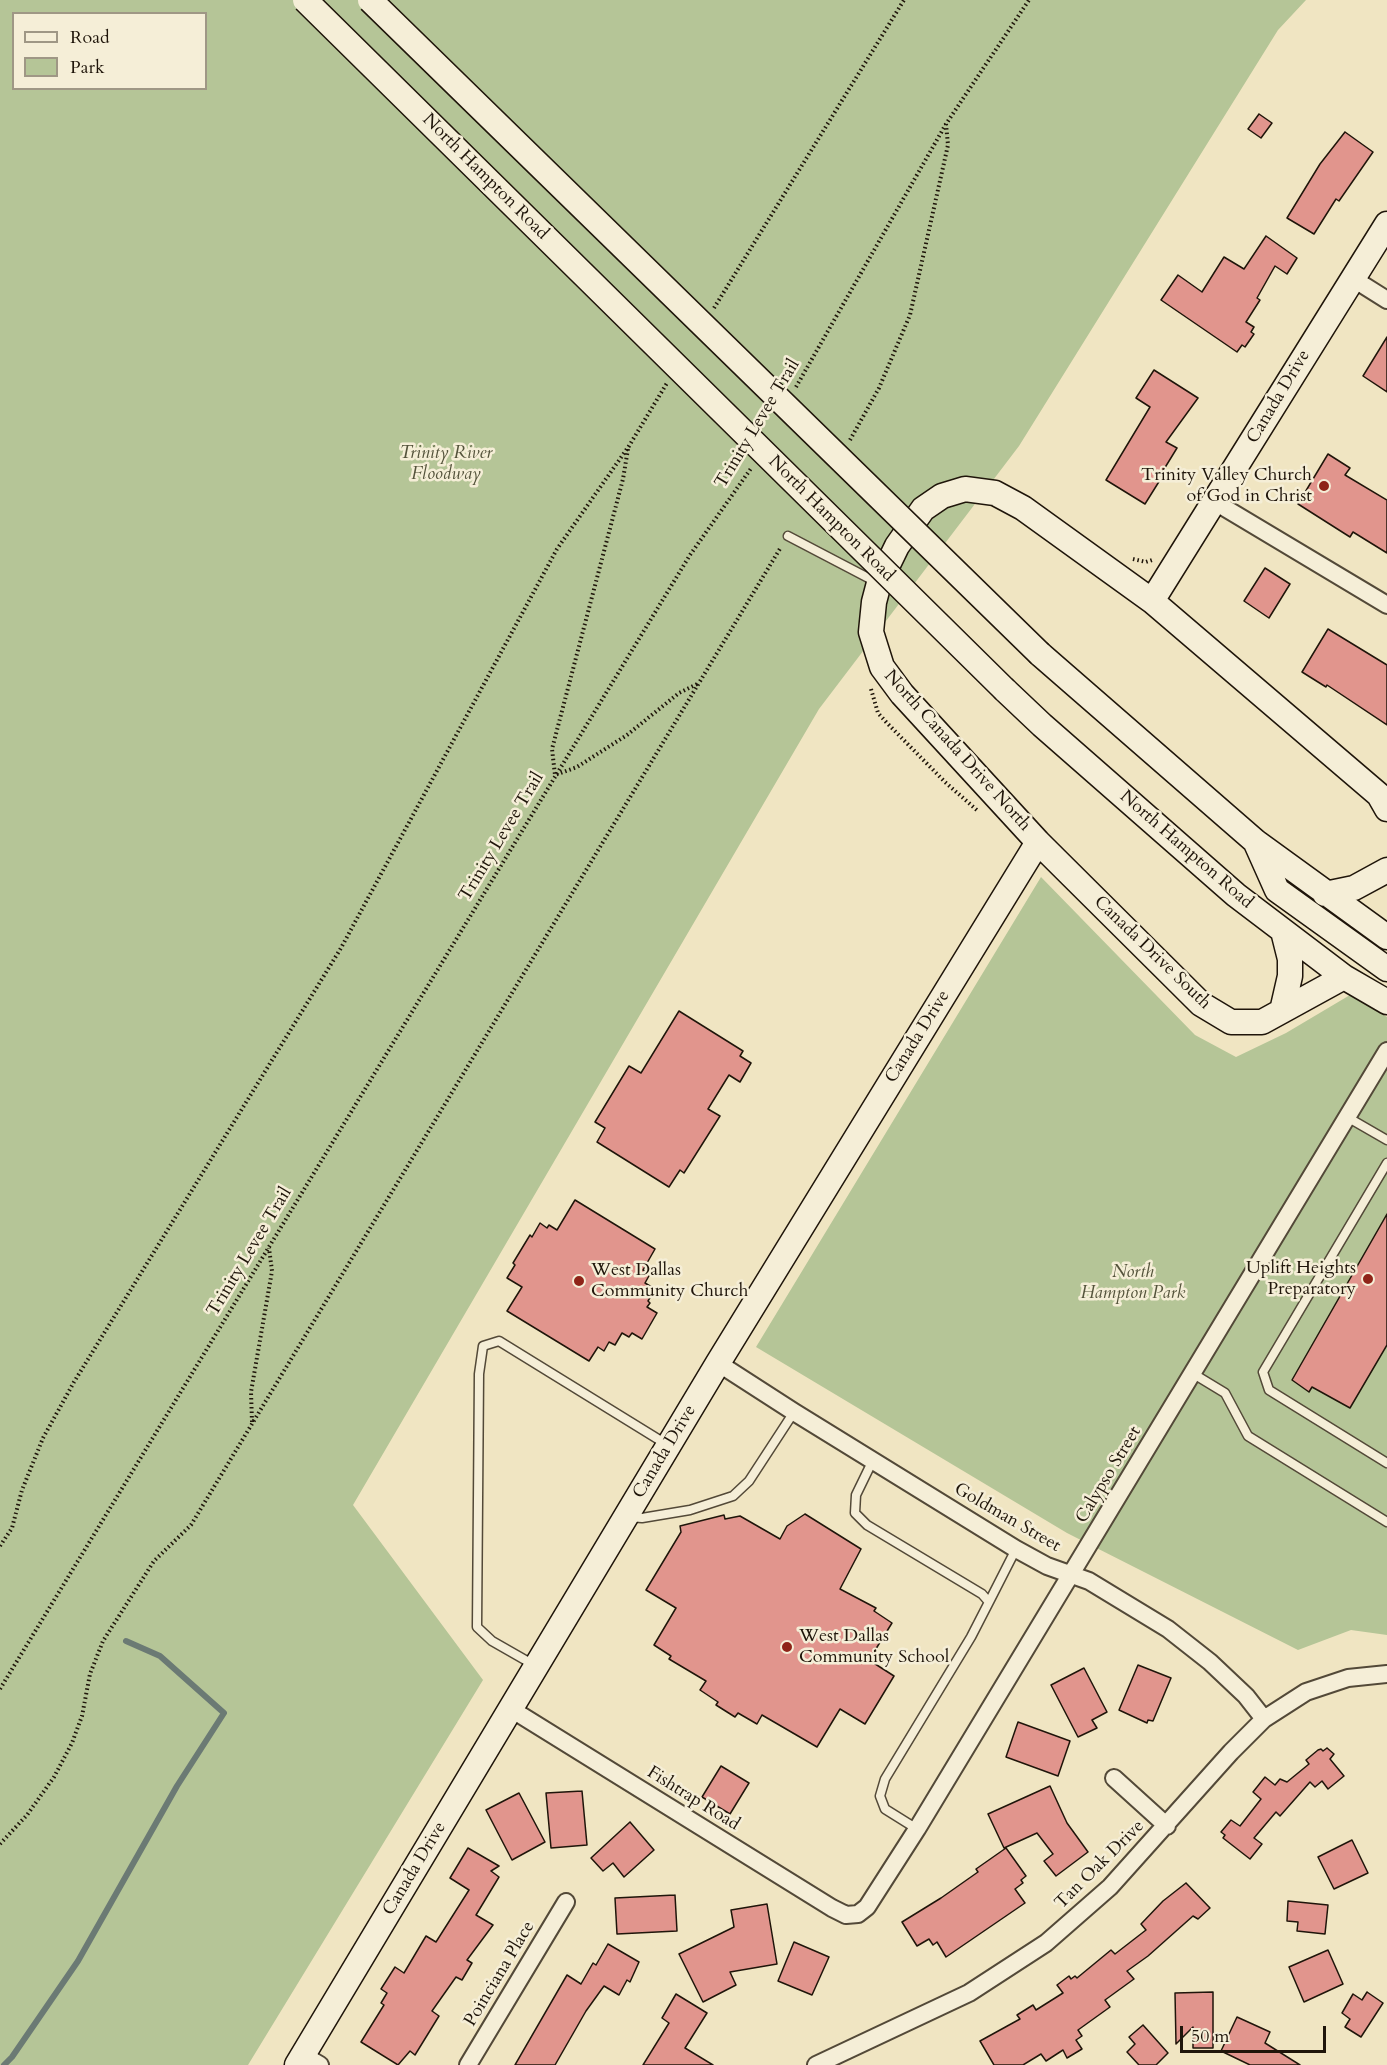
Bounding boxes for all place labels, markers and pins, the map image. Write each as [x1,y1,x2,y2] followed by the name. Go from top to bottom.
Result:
[1141,465,1312,508] place label: Trinity Valley Church of God in Christ
[1317,479,1331,493] marker: Trinity Valley Church of God in Christ
[1246,1258,1356,1300] place label: Uplift Heights Preparatory
[591,1260,748,1302] place label: West Dallas Community Church
[1361,1272,1375,1286] marker: Uplift Heights Preparatory
[572,1274,586,1288] marker: West Dallas Community Church
[799,1626,949,1668] place label: West Dallas Community School
[780,1640,794,1654] marker: West Dallas Community School

